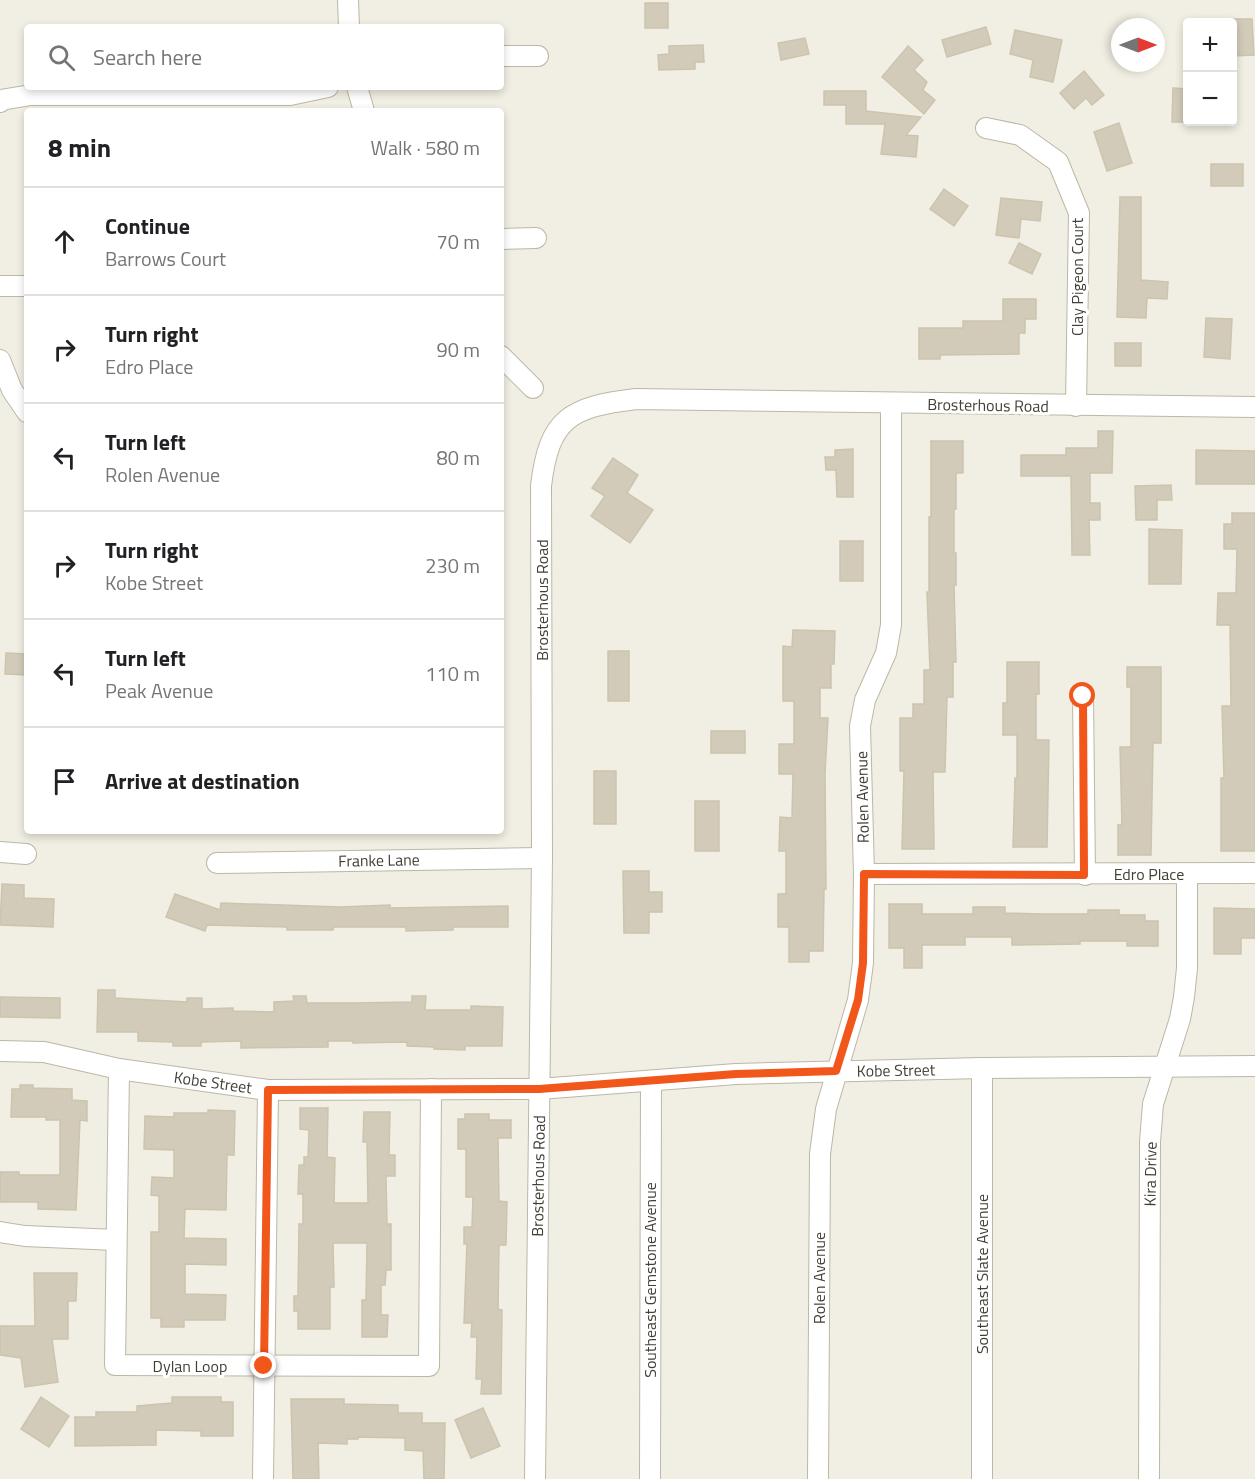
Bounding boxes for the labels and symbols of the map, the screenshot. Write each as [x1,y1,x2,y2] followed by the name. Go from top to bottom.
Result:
[1111,18,1165,72] north arrow
[1065,218,1089,336] street label: Clay Pigeon Court
[927,392,1049,418] street label: Brosterhous Road
[530,539,554,661] street label: Brosterhous Road
[1069,682,1095,708] route start
[849,751,875,843] street label: Rolen Avenue
[338,847,420,873] street label: Franke Lane
[1114,862,1184,886] street label: Edro Place
[857,1057,936,1083] street label: Kobe Street
[172,1065,254,1099] street label: Kobe Street
[525,1115,551,1237] street label: Brosterhous Road
[1137,1141,1163,1207] street label: Kira Drive
[638,1182,662,1378] street label: Southeast Gemstone Avenue
[970,1194,994,1354] street label: Southeast Slate Avenue
[807,1232,831,1324] street label: Rolen Avenue
[250,1352,276,1378] route end
[153,1354,227,1378] street label: Dylan Loop

